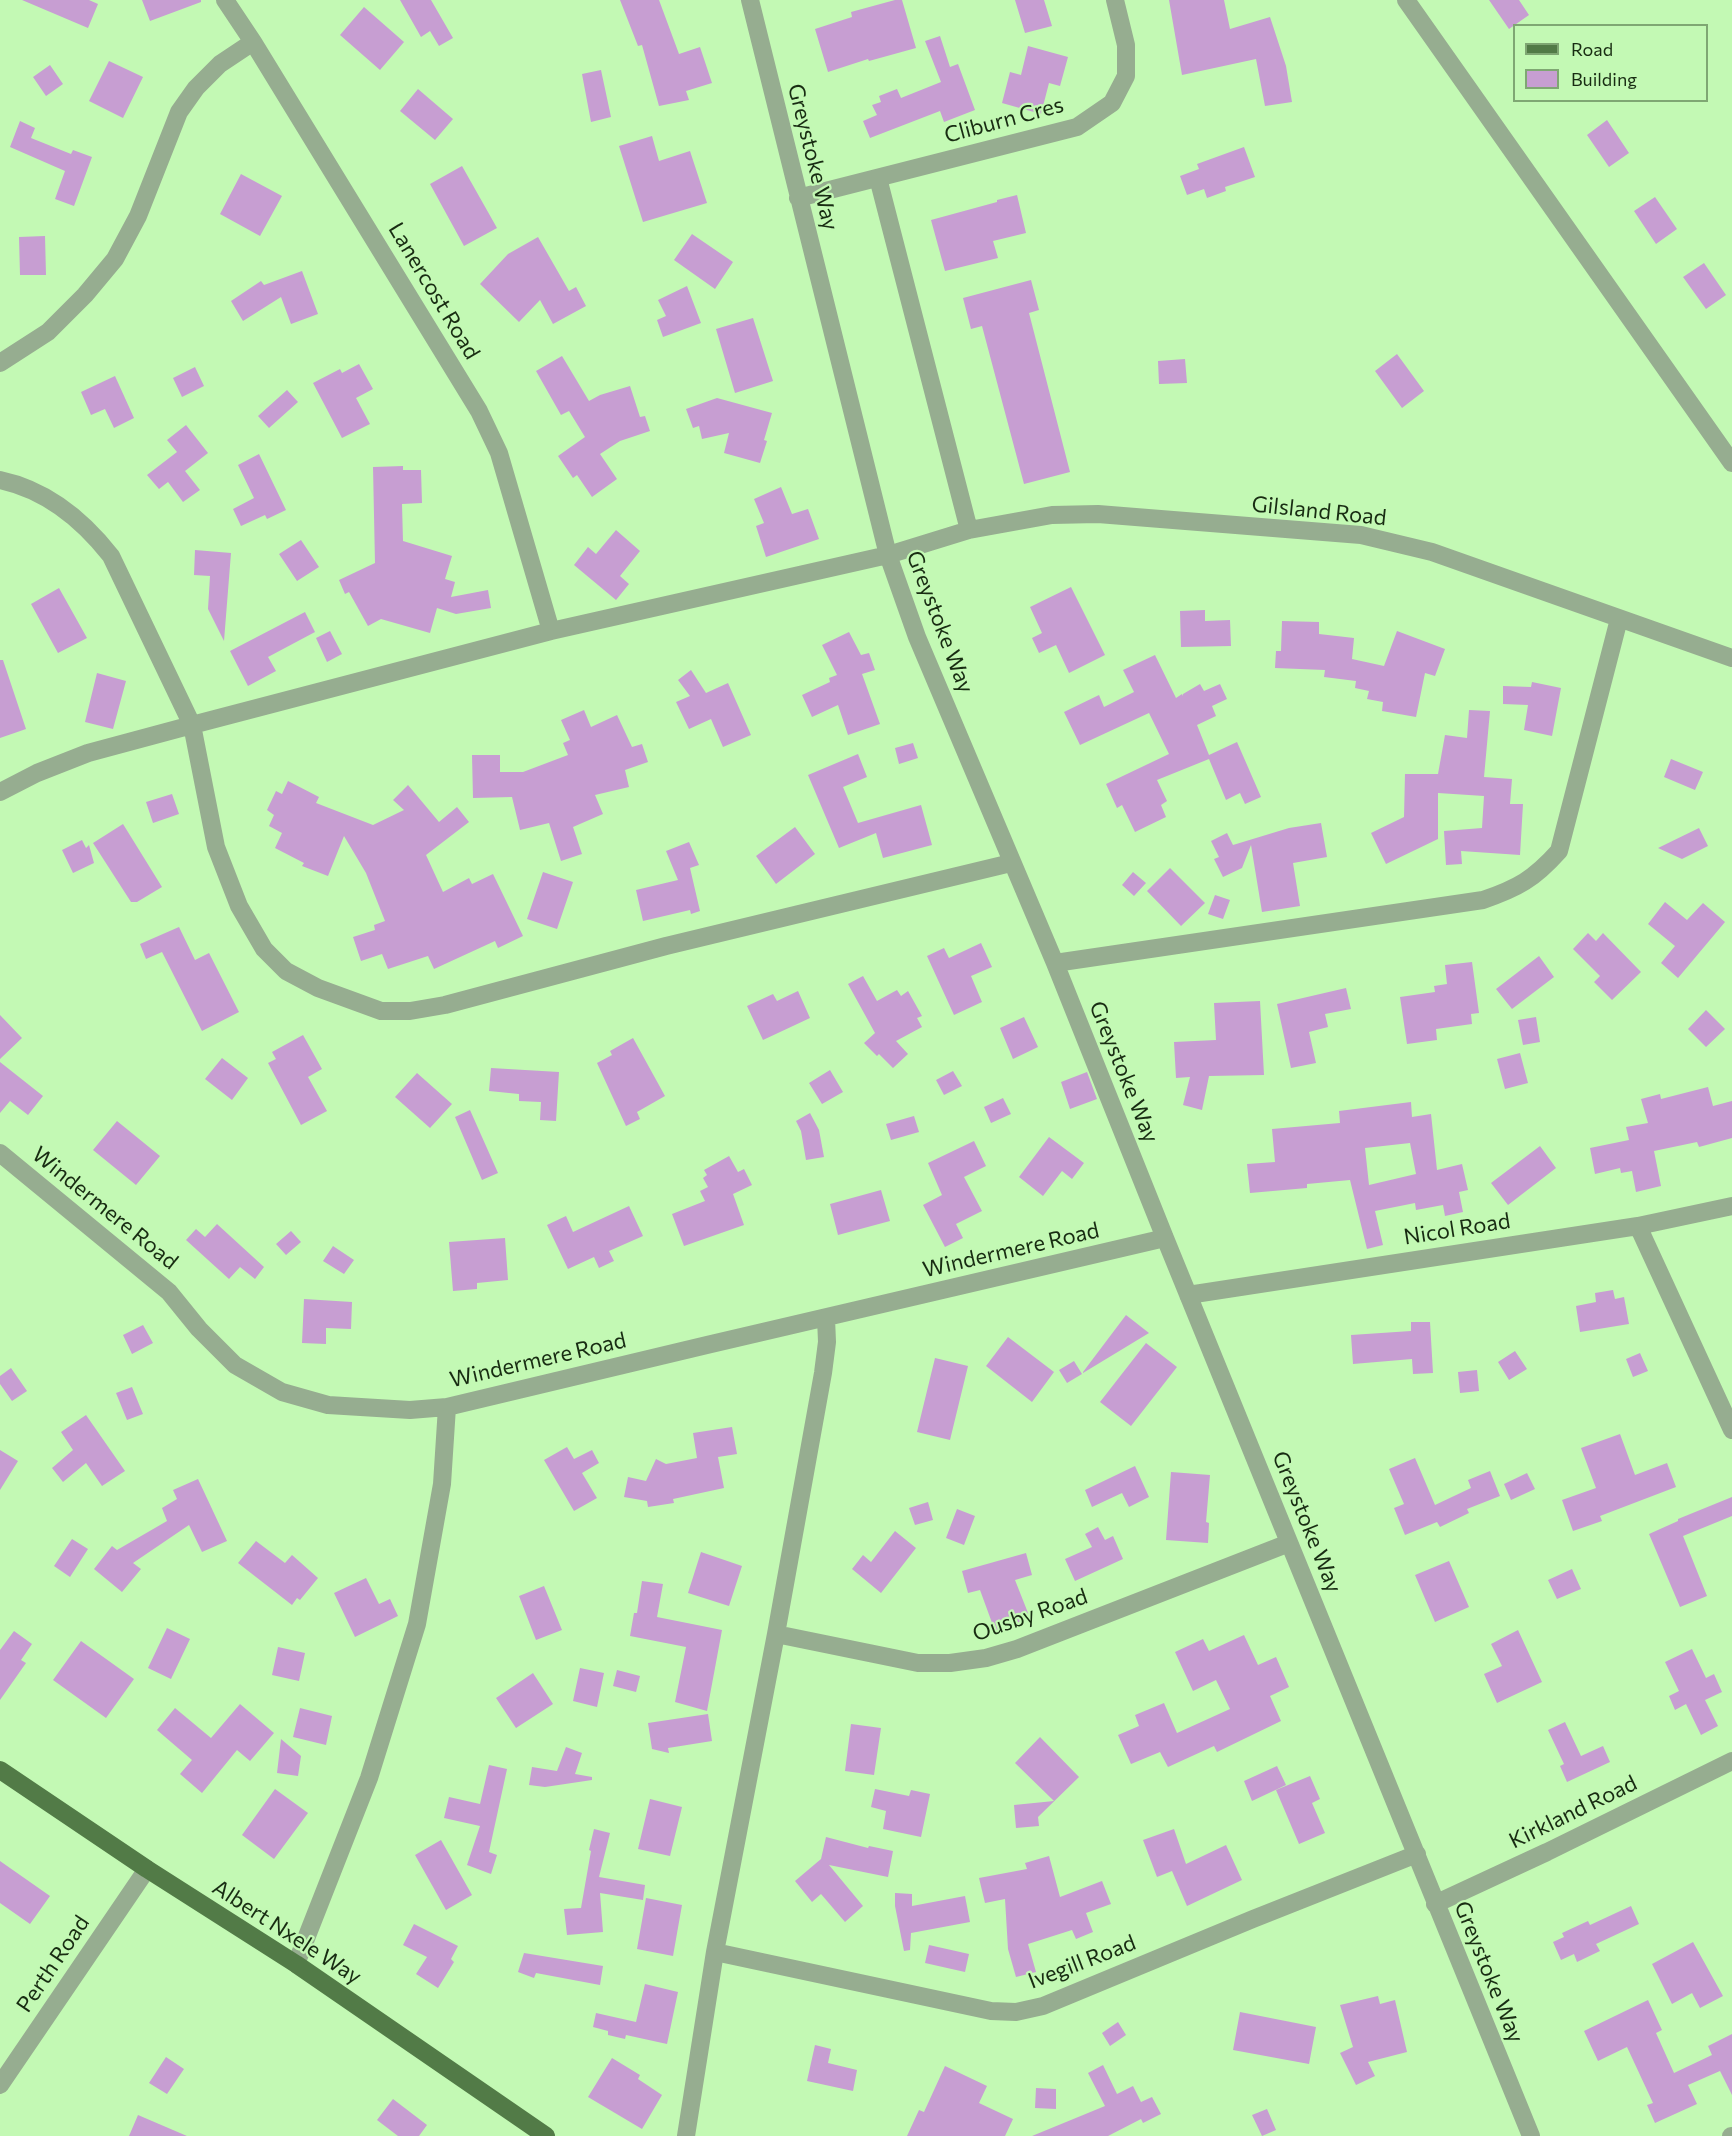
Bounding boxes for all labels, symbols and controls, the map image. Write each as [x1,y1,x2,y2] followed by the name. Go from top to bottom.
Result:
[1513,24,1708,102] legend
[1571,38,1613,60] text: Road
[1571,68,1637,90] text: Building
[782,81,844,233] street label: Greystoke Way
[942,91,1066,149] street label: Cliburn Cres
[383,218,485,364] street label: Lanercost Road
[1250,491,1388,531] street label: Gilsland Road
[901,547,979,697] street label: Greystoke Way
[1084,997,1164,1147] street label: Greystoke Way
[27,1141,183,1275] street label: Windermere Road
[1402,1208,1512,1250] street label: Nicol Road
[920,1217,1102,1283] street label: Windermere Road
[447,1327,629,1393] street label: Windermere Road
[1267,1447,1347,1597] street label: Greystoke Way
[969,1583,1091,1647] street label: Ousby Road
[1505,1770,1641,1854] street label: Kirkland Road
[208,1874,366,1990] street label: Albert Nxele Way
[1449,1897,1529,2047] street label: Greystoke Way
[11,1911,95,2017] street label: Perth Road
[1025,1929,1139,1995] street label: Ivegill Road

